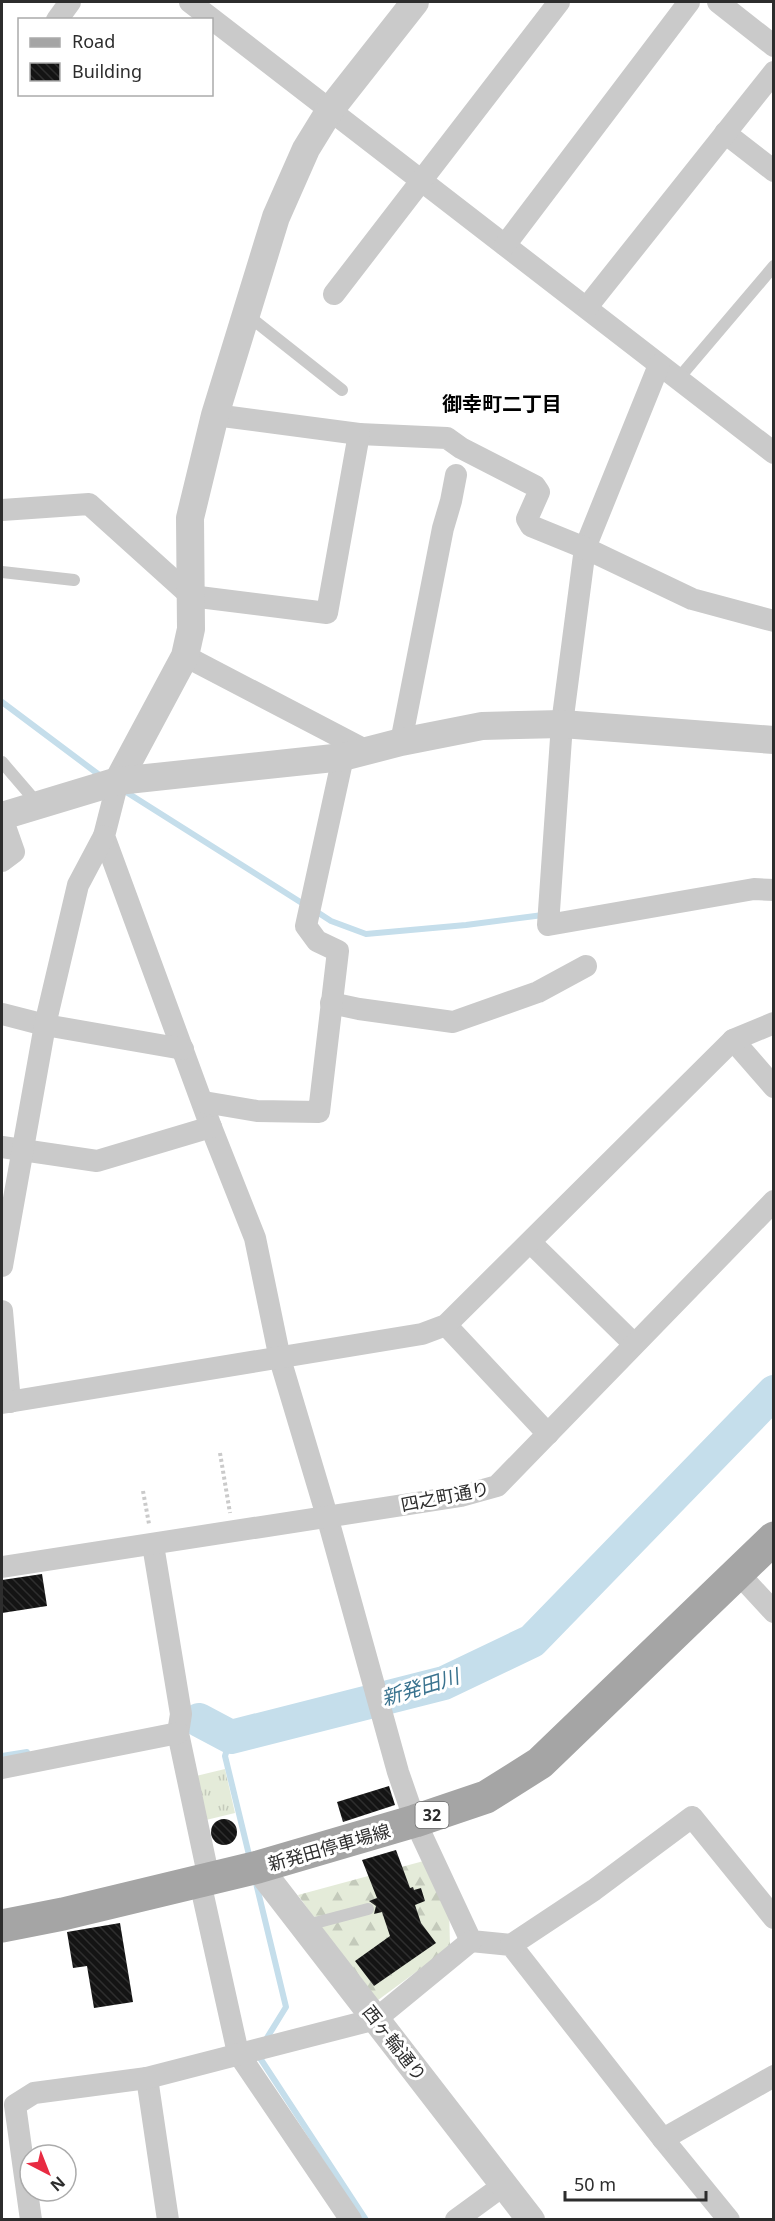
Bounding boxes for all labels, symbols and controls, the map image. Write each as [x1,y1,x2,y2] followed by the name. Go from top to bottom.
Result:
[18,18,213,96] legend
[72,29,115,53] text: Road
[72,59,142,83] text: Building
[442,390,562,417] district label: 御幸町二丁目
[399,1476,491,1516] street label: 四之町通り
[378,1662,464,1712] water label: 新発田川
[416,1802,448,1828] road number: 32
[265,1818,393,1876] street label: 新発田停車場線
[358,2000,432,2086] street label: 西ヶ輪通り
[18,2143,78,2203] north arrow
[565,2164,706,2202] scale bar
[46,2172,70,2197] text: N
[574,2172,616,2196] text: 50 m

